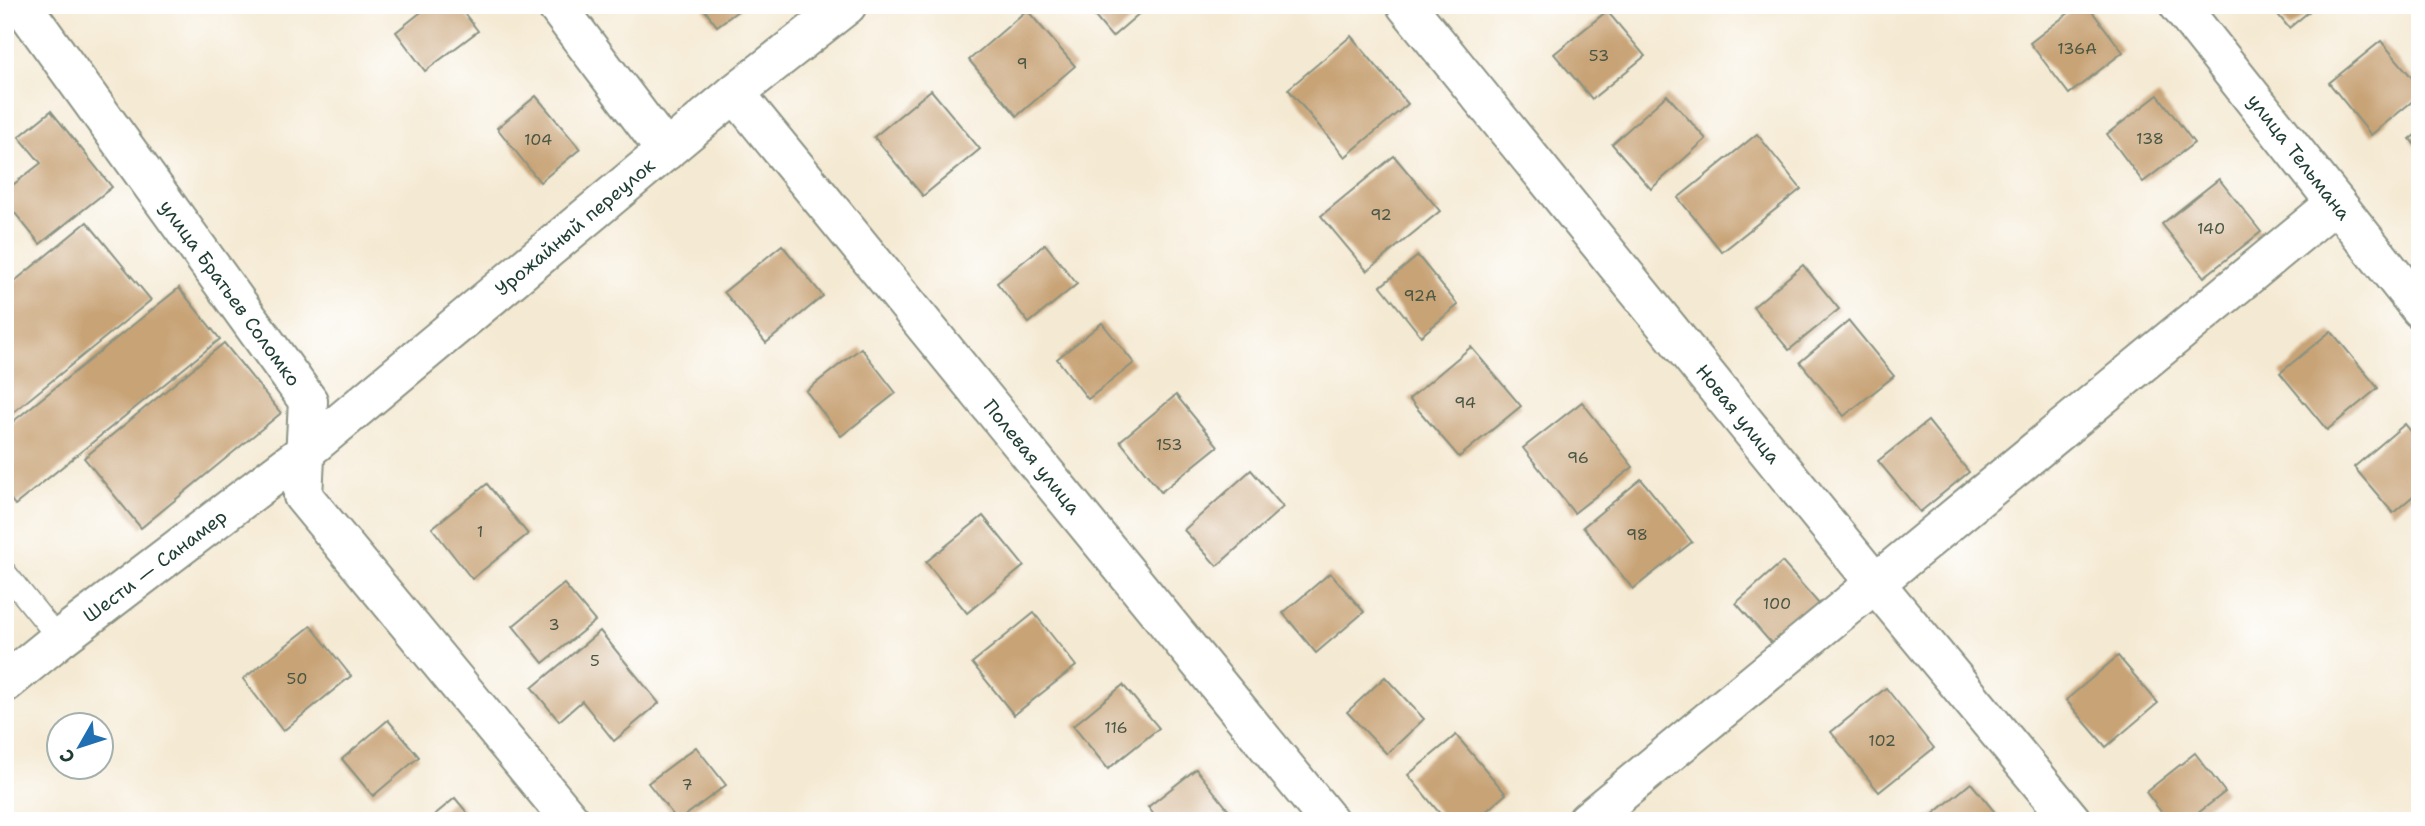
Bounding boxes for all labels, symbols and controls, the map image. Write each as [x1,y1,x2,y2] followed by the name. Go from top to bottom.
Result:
[2057,38,2097,59] house number: 136А
[1589,45,1609,66] house number: 53
[1016,53,1028,74] house number: 9
[2242,89,2356,225] street label: улица Тельмана
[2136,128,2164,149] house number: 138
[524,129,552,150] house number: 104
[490,153,660,301] street label: Урожайный переулок
[154,195,306,391] street label: улица Братьев Соломко
[1370,204,1392,225] house number: 92
[2197,218,2225,239] house number: 140
[1403,285,1437,306] house number: 92А
[1690,359,1786,469] street label: Новая улица
[1454,392,1476,413] house number: 94
[978,394,1086,520] street label: Полевая улица
[1156,434,1182,455] house number: 153
[1567,447,1589,468] house number: 96
[78,504,232,628] street label: Шести — Санамер
[477,521,483,542] house number: 1
[1626,524,1648,545] house number: 98
[1763,593,1791,614] house number: 100
[548,614,560,635] house number: 3
[590,650,600,671] house number: 5
[287,668,307,689] house number: 50
[46,710,116,780] north arrow
[1104,717,1128,738] house number: 116
[1868,730,1896,751] house number: 102
[54,744,81,769] text: С
[681,774,693,795] house number: 7

